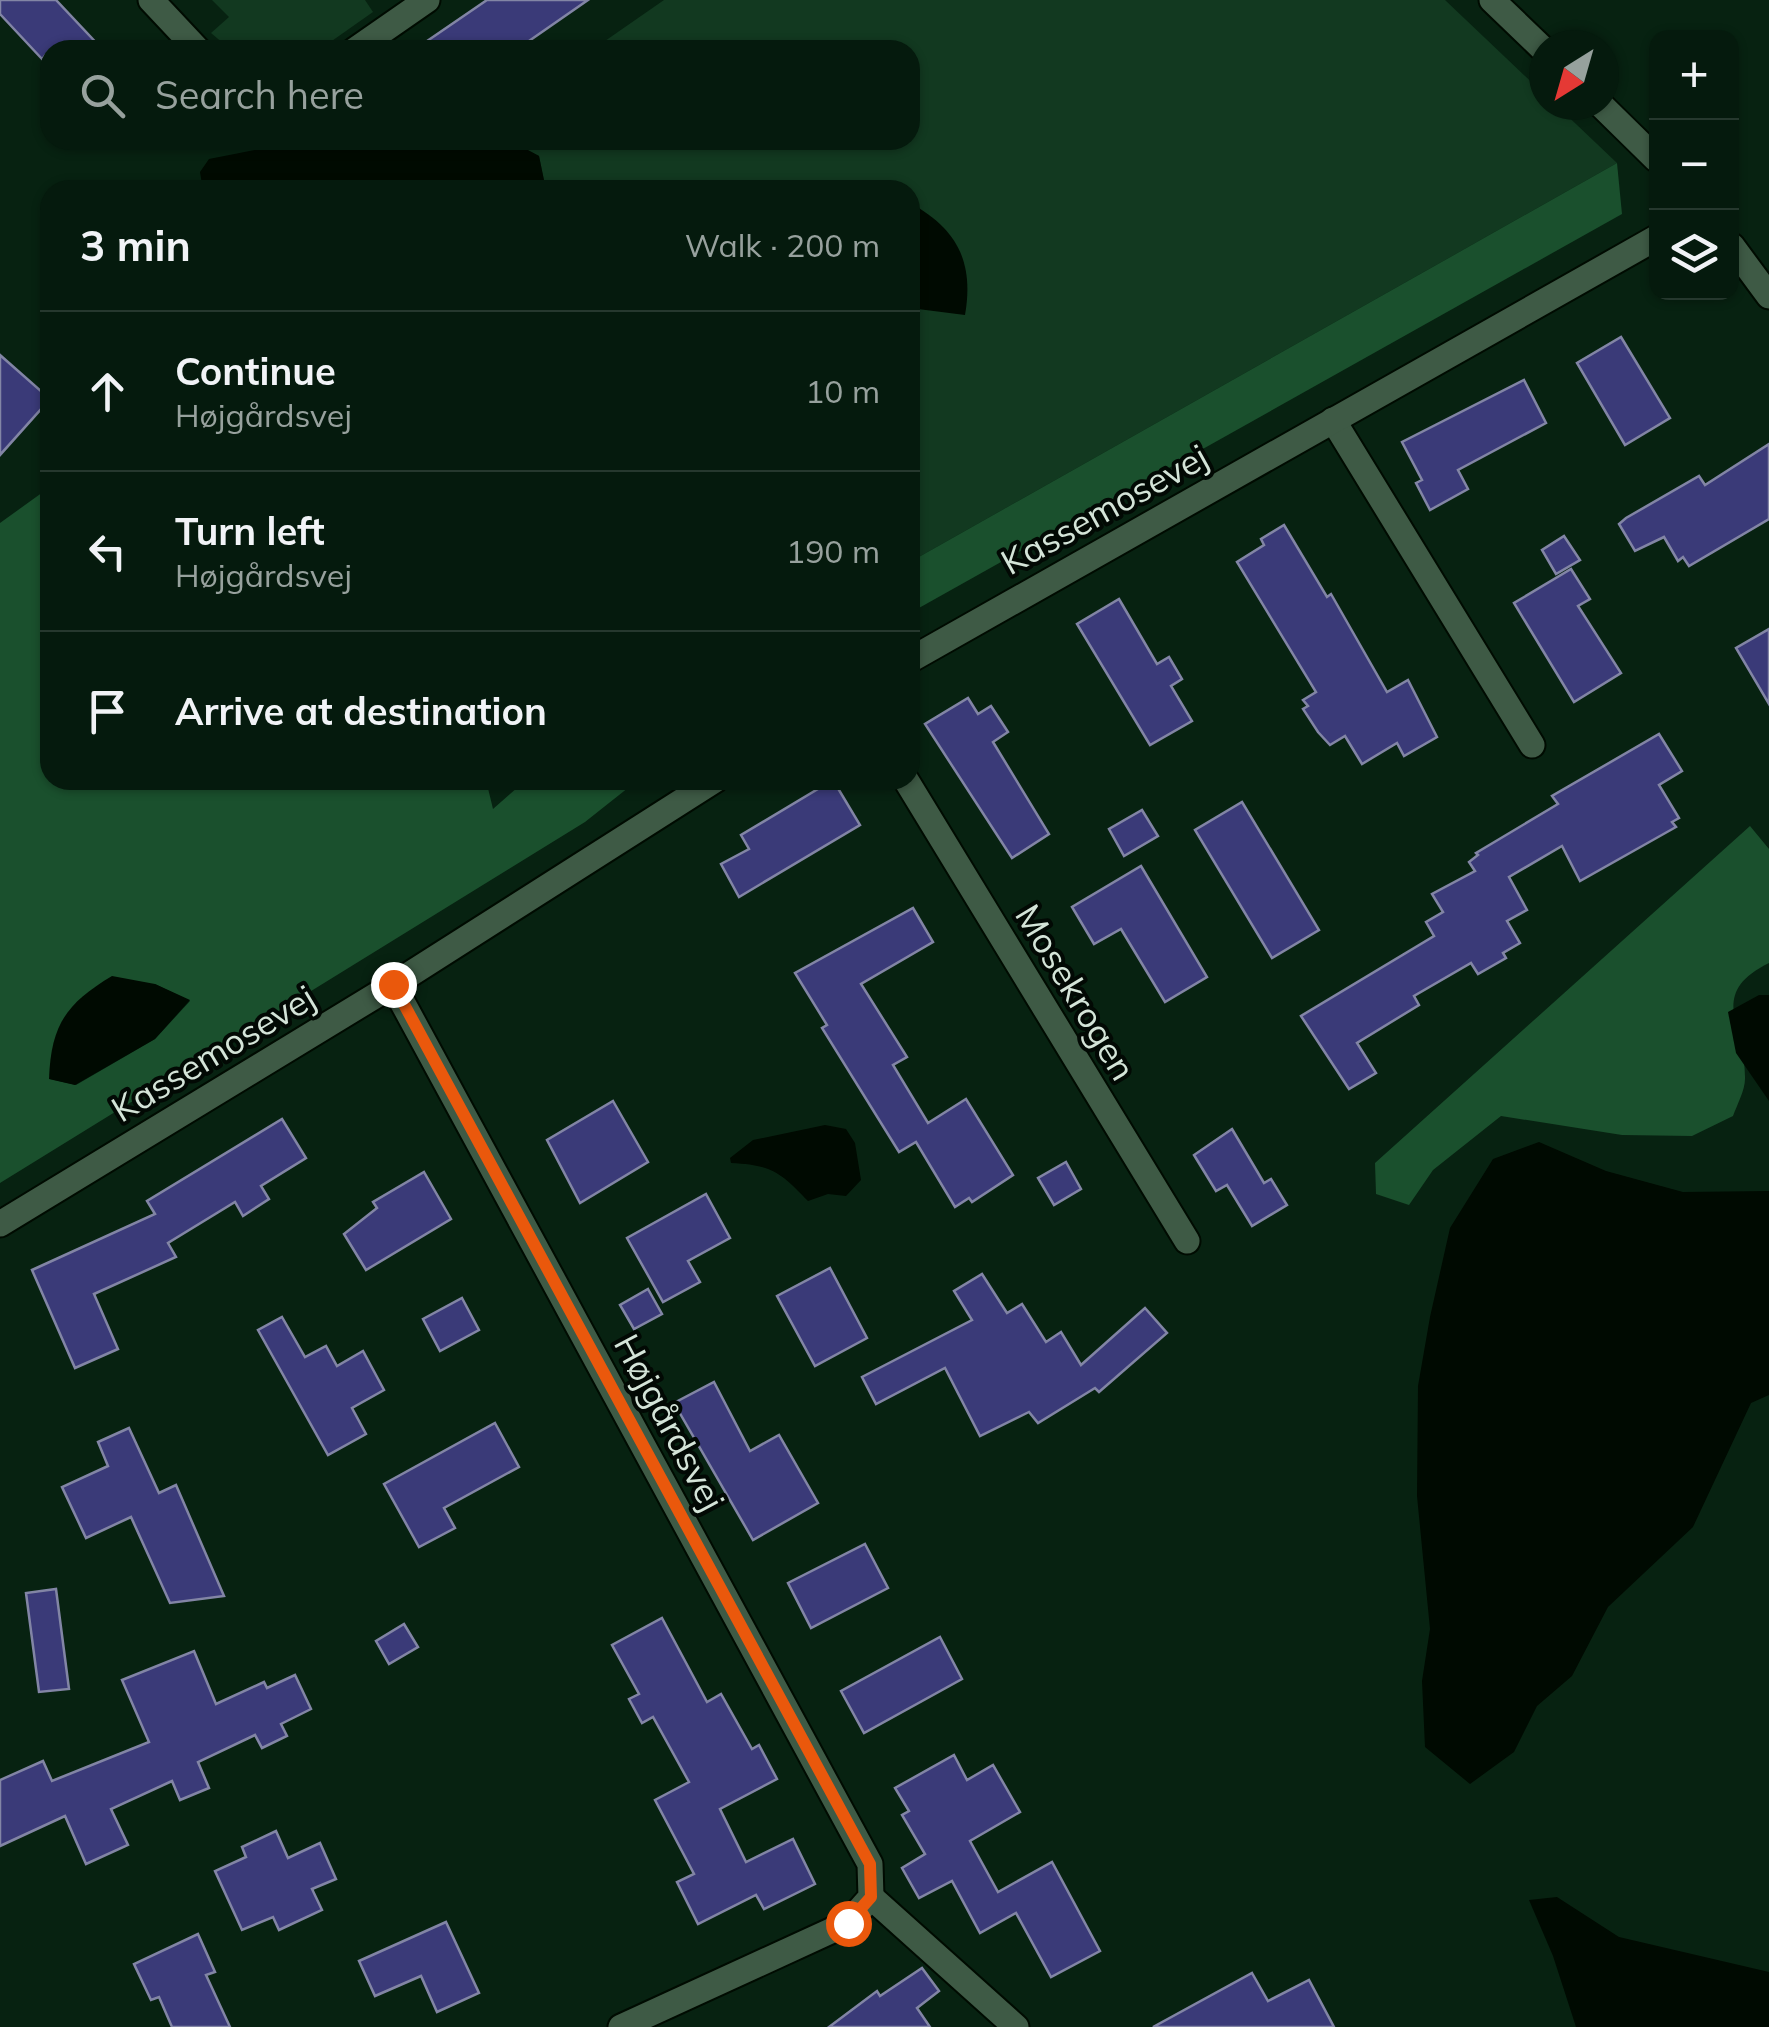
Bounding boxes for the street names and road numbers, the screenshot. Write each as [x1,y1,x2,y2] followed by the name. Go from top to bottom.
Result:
[993,434,1215,584] street label: Kassemosevej
[1006,896,1146,1088] street label: Mosekrogen
[103,975,323,1131] street label: Kassemosevej
[605,1326,735,1518] street label: Højgårdsvej

